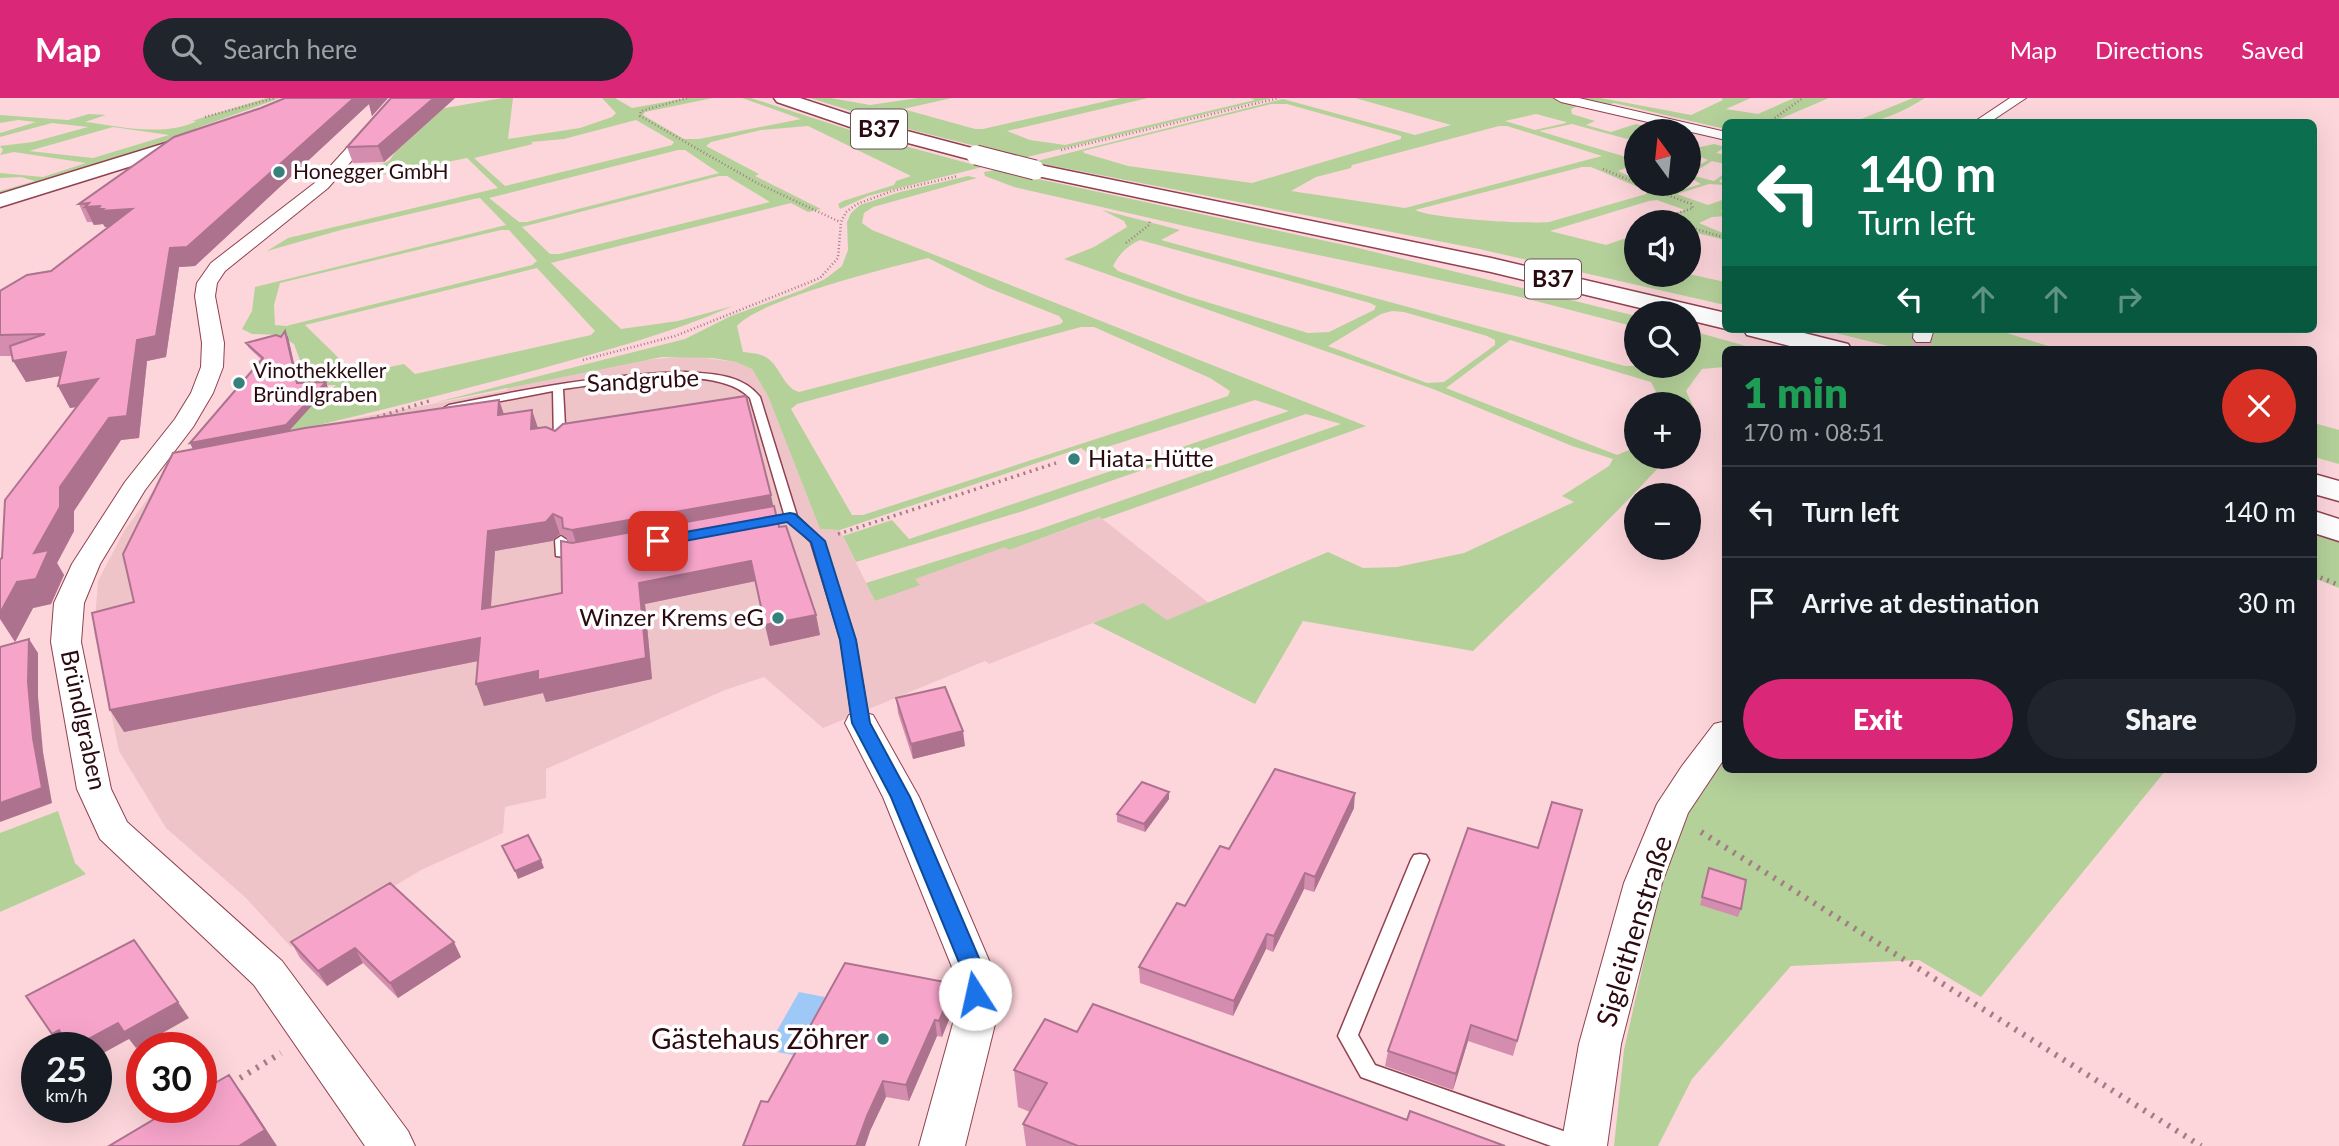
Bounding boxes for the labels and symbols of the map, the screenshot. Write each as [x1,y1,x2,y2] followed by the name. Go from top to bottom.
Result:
[851,110,907,148] road number: B37
[1624,119,1701,196] north arrow
[293,158,449,183] place label: Honegger GmbH
[271,164,287,180] marker: Honegger GmbH
[1525,260,1581,298] road number: B37
[253,357,387,406] place label: Vinothekkeller Bründlgraben
[586,362,700,397] street label: Sandgrube
[231,375,247,391] marker: Vinothekkeller Bründlgraben
[1088,443,1214,472] place label: Hiata-Hütte
[1066,451,1082,467] marker: Hiata-Hütte
[628,511,688,571] pin
[579,602,764,631] place label: Winzer Krems eG
[770,610,786,626] marker: Winzer Krems eG
[55,647,113,792] street label: Bründlgraben
[1588,831,1678,1030] street label: Sigleithenstraße
[938,957,1012,1031] position arrow
[651,1021,869,1055] place label: Gästehaus Zöhrer
[875,1031,891,1047] marker: Gästehaus Zöhrer
[126,1032,217,1123] speed limit sign: 30

